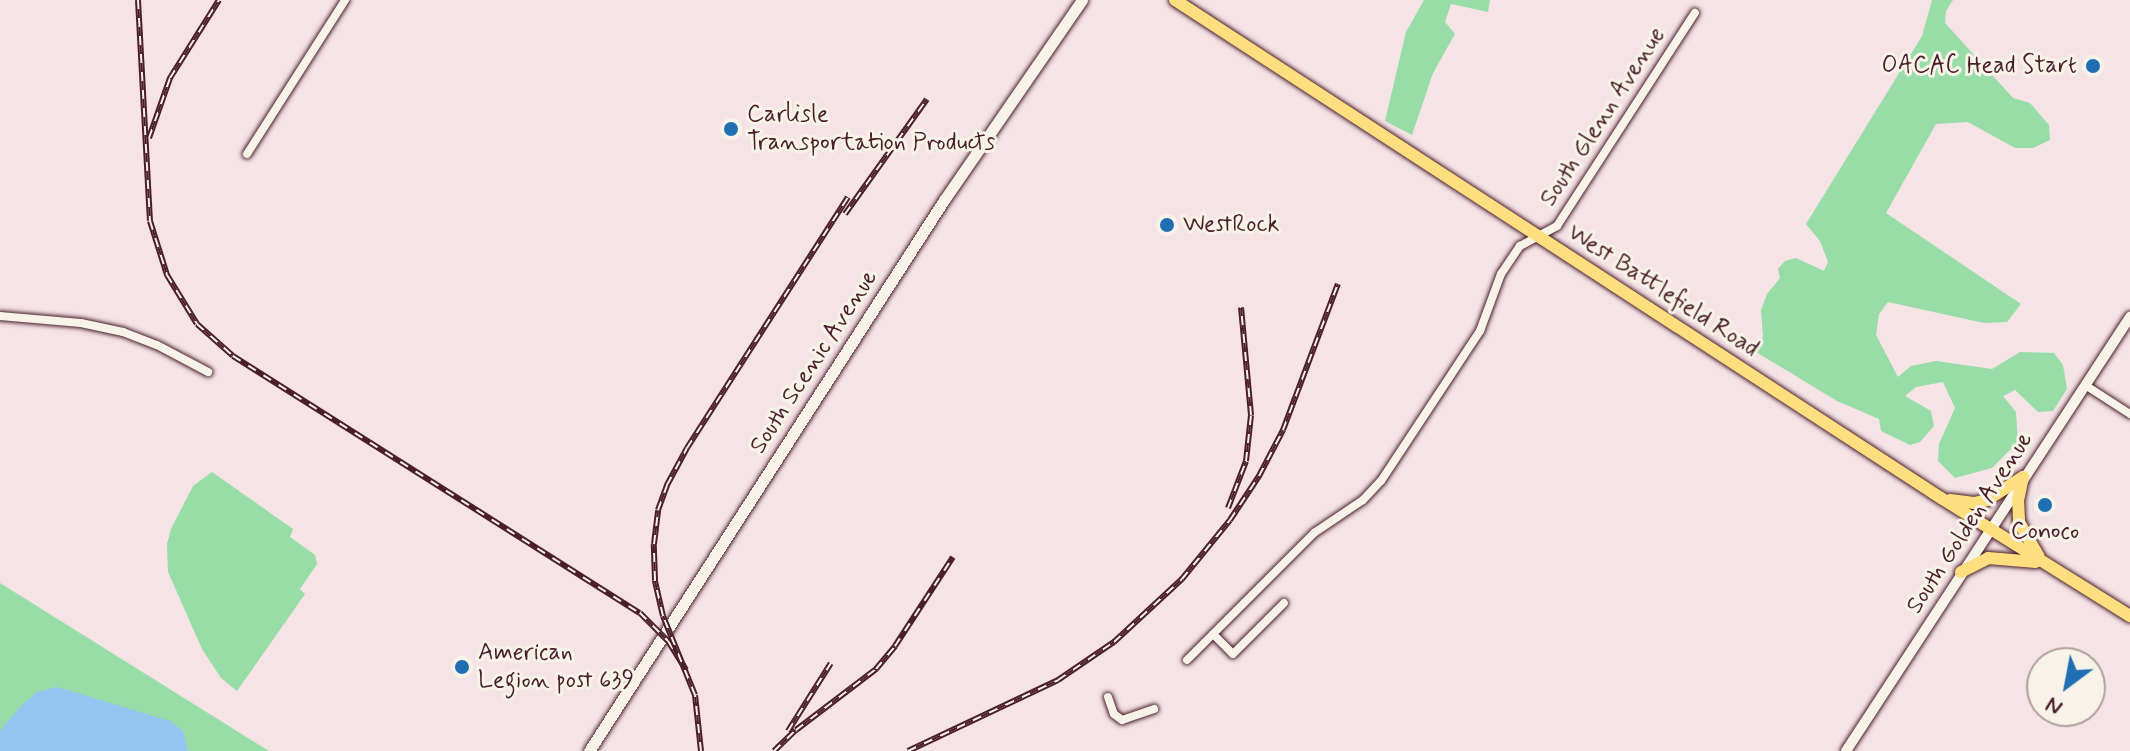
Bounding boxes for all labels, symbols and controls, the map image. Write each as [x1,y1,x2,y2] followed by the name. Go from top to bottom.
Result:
[1535,24,1671,210] street label: South Glenn Avenue
[1876,52,2077,80] place label: OACAC Head Start
[2084,57,2102,75] marker: OACAC Head Start
[747,101,995,157] place label: Carlisle Transportation Products
[722,120,740,138] marker: Carlisle Transportation Products
[1183,211,1279,239] place label: WestRock
[1158,216,1176,234] marker: WestRock
[1563,219,1763,363] street label: West Battlefield Road
[745,266,883,458] street label: South Scenic Avenue
[1901,428,2039,618] street label: South Golden Avenue
[2036,496,2054,514] marker: Conoco
[2011,518,2079,546] place label: Conoco
[478,639,634,695] place label: American Legion post 639
[2026,647,2106,727] north arrow
[453,658,471,676] marker: American Legion post 639
[2041,690,2068,721] text: N

